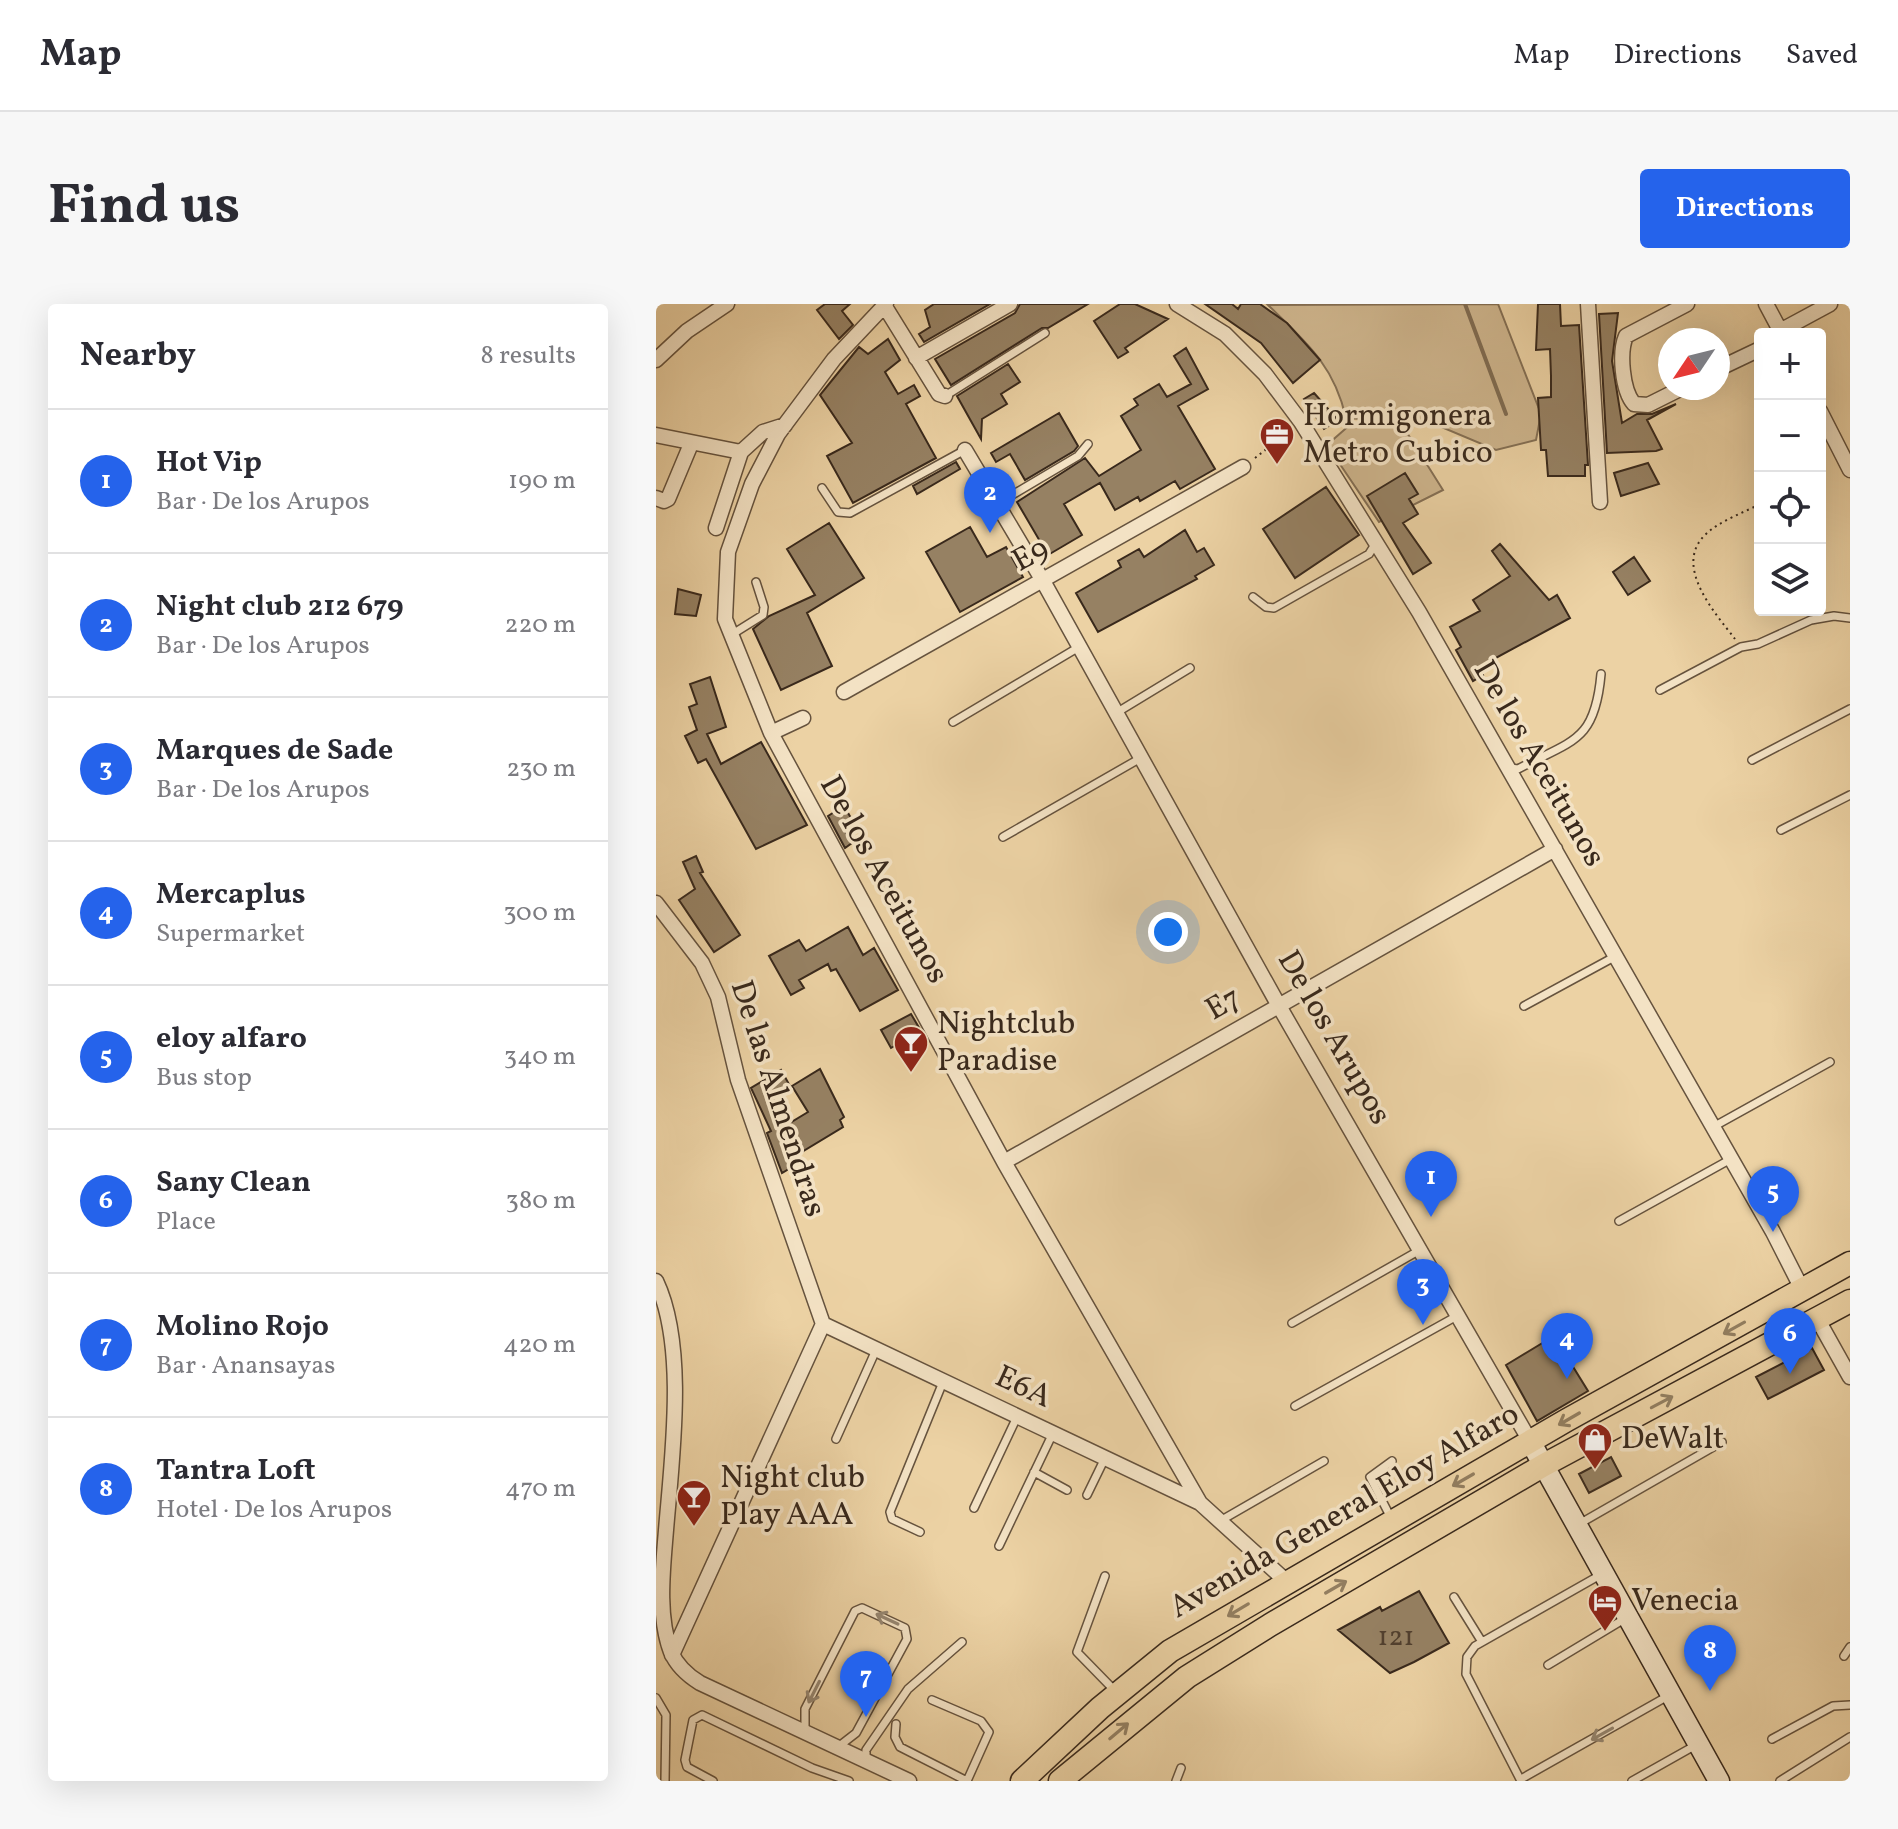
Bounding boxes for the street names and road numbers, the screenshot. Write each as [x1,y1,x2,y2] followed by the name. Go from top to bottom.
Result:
[1005,528,1057,584] street label: E9
[1461,653,1615,875] street label: De los Aceitunos
[808,768,958,992] street label: De los Aceitunos
[1265,943,1401,1133] street label: De los Arupos
[718,975,836,1223] street label: De las Almendras
[1198,977,1250,1033] street label: E7
[987,1356,1059,1420] street label: E6A
[1162,1394,1528,1630] street label: Avenida General Eloy Alfaro

